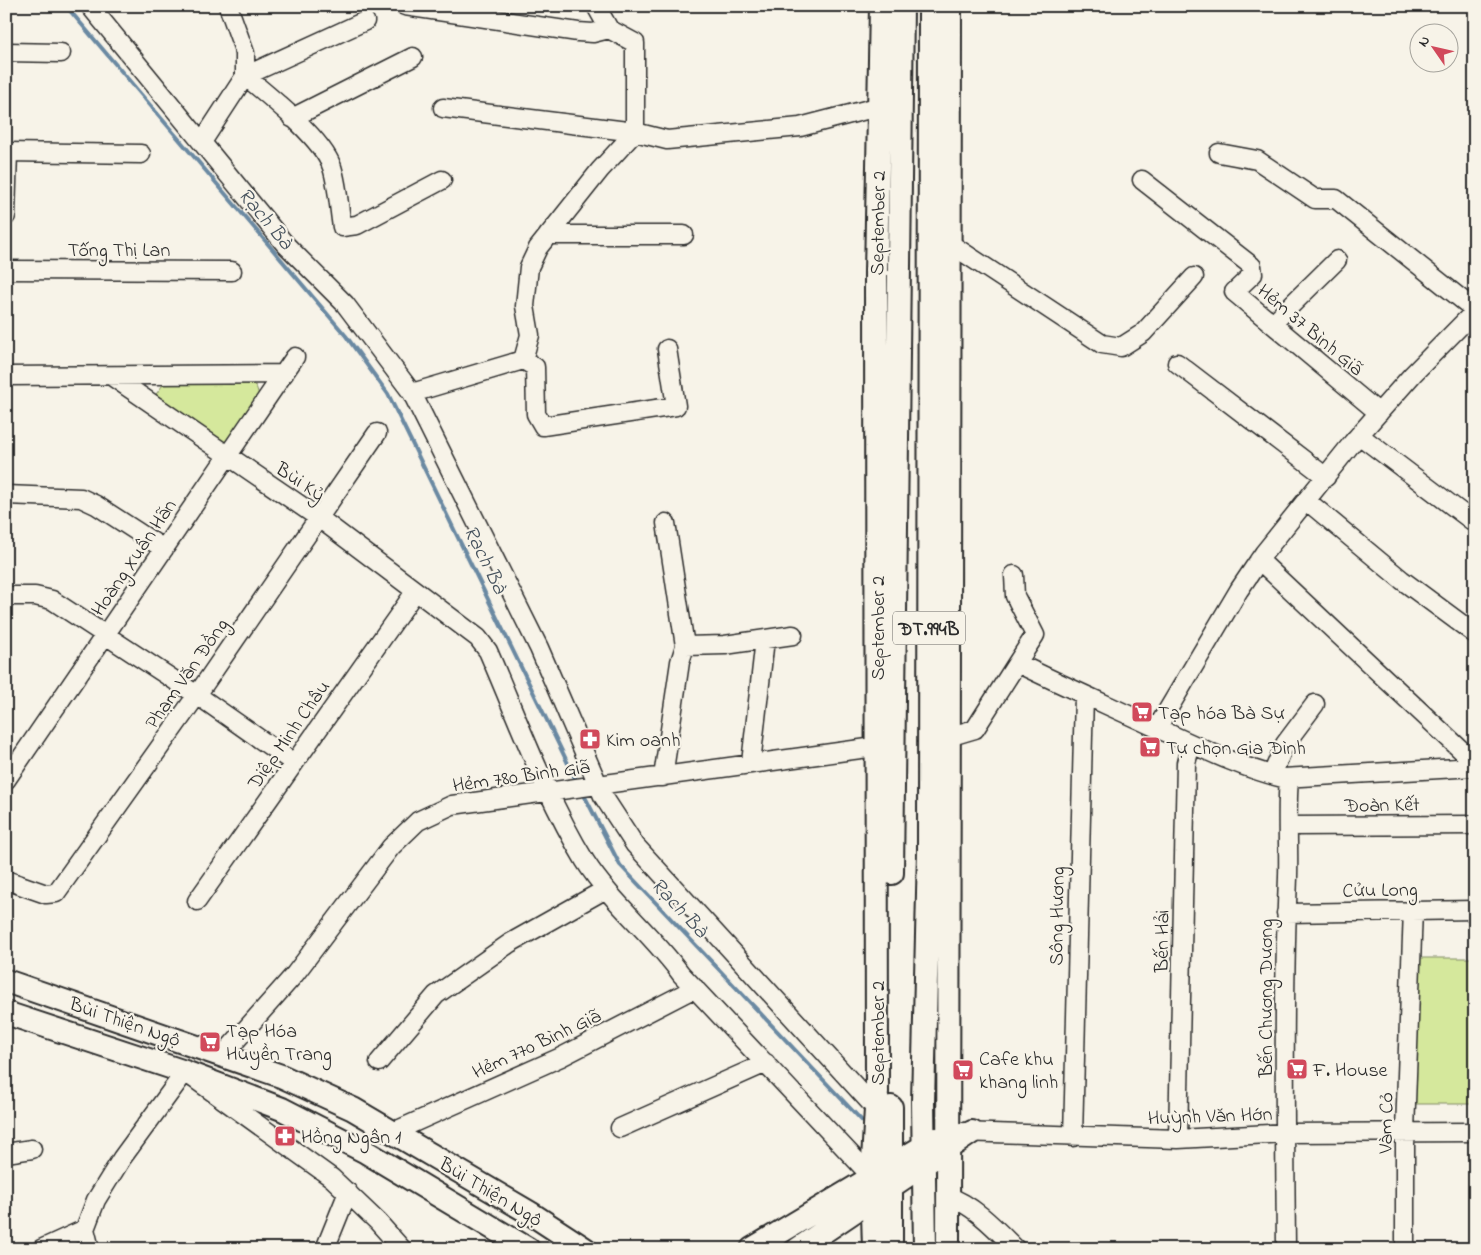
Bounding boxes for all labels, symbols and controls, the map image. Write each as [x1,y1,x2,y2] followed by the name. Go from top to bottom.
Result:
[1408,22,1458,72] north arrow
[1413,32,1436,51] text: N
[864,170,895,276] street label: September 2
[230,182,300,258] water label: Rạch Bà
[68,237,170,267] street label: Tống Thị Lan
[1250,278,1369,384] street label: Hẻm 37 Bình Giã
[268,455,330,510] street label: Bùi Kỷ
[85,494,186,624] street label: Hoàng Xuân Hãn
[455,521,514,600] water label: Rạch Bà
[865,576,894,680] street label: September 2
[893,612,965,644] road number: ĐT.994B
[139,613,238,736] street label: Phạm Văn Đồng
[241,675,338,797] street label: Diệp Minh Châu
[1130,700,1154,724] supermarket icon: Tạp hóa Bà Sự
[1158,700,1285,729] place label: Tạp hóa Bà Sự
[578,727,602,751] pharmacy icon: Kim oanh
[606,727,680,756] place label: Kim oanh
[1138,735,1162,759] supermarket icon: Tự chọn Gia Đình
[1166,735,1306,764] place label: Tự chọn Gia Đình
[451,754,592,801] street label: Hẻm 780 Bình Giã
[1343,791,1420,822] street label: Đoàn Kết
[1043,866,1075,966] street label: Sông Hương
[643,872,715,946] water label: Rạch Bà
[1342,876,1418,908] street label: Cửu Long
[1148,909,1179,974] street label: Bến Hải
[1253,919,1283,1078] street label: Bến Chương Dương
[865,981,894,1085] street label: September 2
[64,991,184,1057] street label: Bùi Thiện Ngộ
[468,1003,606,1088] street label: Hẻm 770 Bình Giã
[226,1018,332,1071] place label: Tạp Hóa Huyền Trang
[198,1030,222,1054] supermarket icon: Tạp Hóa Huyền Trang
[979,1046,1058,1099] place label: Cafe khu khang linh
[1285,1057,1309,1081] supermarket icon: F. House
[1312,1057,1388,1086] place label: F. House
[951,1058,975,1082] supermarket icon: Cafe khu khang linh
[1372,1092,1403,1155] street label: Vàm Cỏ
[1147,1101,1273,1134] street label: Huỳnh Văn Hớn
[273,1124,297,1148] pharmacy icon: Hồng Ngân 1
[301,1124,401,1154] place label: Hồng Ngân 1
[431,1150,547,1236] street label: Bùi Thiện Ngộ

